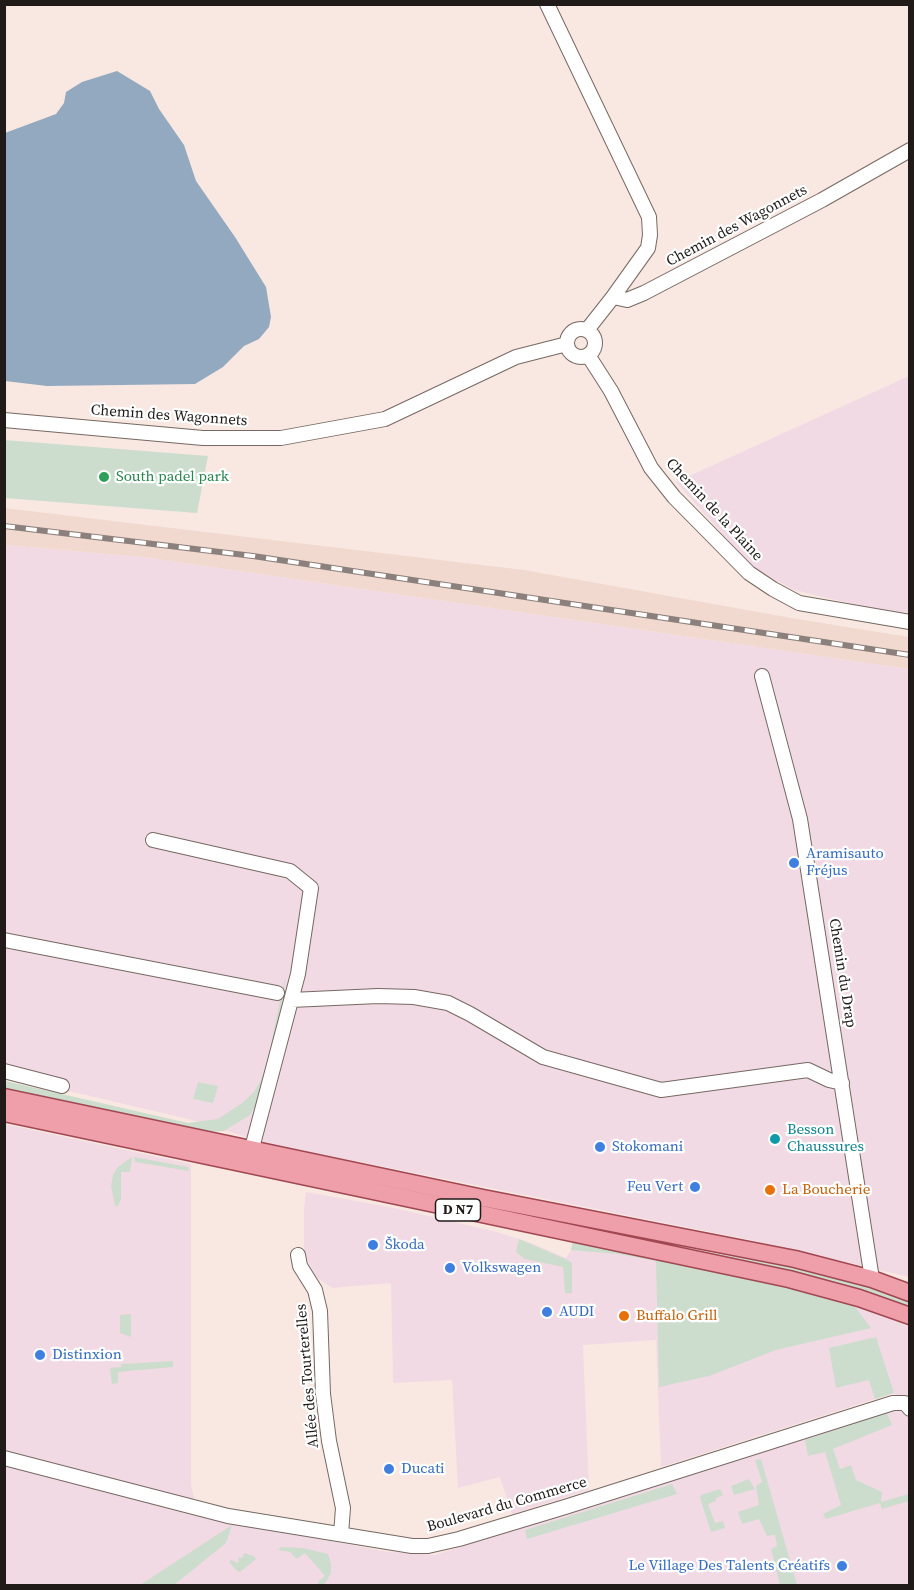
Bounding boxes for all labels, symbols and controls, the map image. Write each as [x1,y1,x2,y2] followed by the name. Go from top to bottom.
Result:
[664,181,810,271] street label: Chemin des Wagonnets
[90,402,248,430] street label: Chemin des Wagonnets
[662,455,766,565] street label: Chemin de la Plaine
[116,468,229,486] place label: South padel park
[97,470,111,484] marker: South padel park
[806,845,884,880] place label: Aramisauto Fréjus
[787,856,801,870] marker: Aramisauto Fréjus
[824,917,860,1029] street label: Chemin du Drap
[787,1121,864,1156] place label: Besson Chaussures
[768,1132,782,1146] marker: Besson Chaussures
[612,1138,683,1156] place label: Stokomani
[593,1140,607,1154] marker: Stokomani
[627,1178,683,1196] place label: Feu Vert
[688,1180,702,1194] marker: Feu Vert
[782,1181,870,1199] place label: La Boucherie
[763,1183,777,1197] marker: La Boucherie
[436,1199,480,1221] road number: D N7
[385,1236,425,1254] place label: Škoda
[366,1238,380,1252] marker: Škoda
[462,1259,541,1277] place label: Volkswagen
[443,1261,457,1275] marker: Volkswagen
[293,1303,323,1449] street label: Allée des Tourterelles
[559,1303,594,1321] place label: AUDI
[540,1305,554,1319] marker: AUDI
[636,1307,718,1325] place label: Buffalo Grill
[617,1309,631,1323] marker: Buffalo Grill
[52,1346,122,1364] place label: Distinxion
[33,1348,47,1362] marker: Distinxion
[401,1460,445,1478] place label: Ducati
[382,1462,396,1476] marker: Ducati
[425,1474,589,1536] street label: Boulevard du Commerce
[628,1557,830,1575] place label: Le Village Des Talents Créatifs
[835,1559,849,1573] marker: Le Village Des Talents Créatifs

